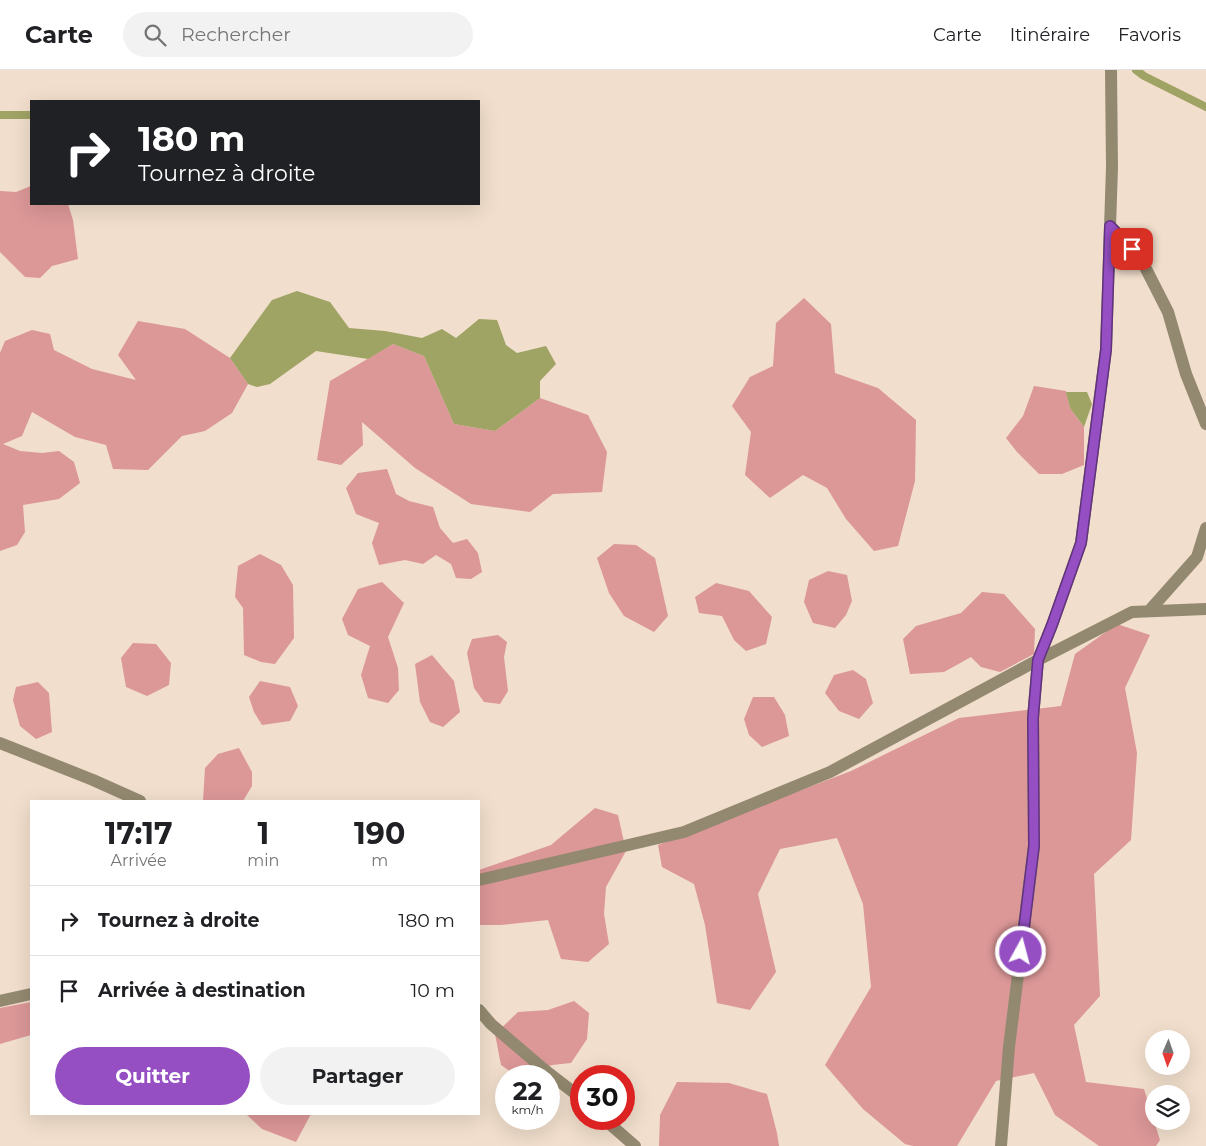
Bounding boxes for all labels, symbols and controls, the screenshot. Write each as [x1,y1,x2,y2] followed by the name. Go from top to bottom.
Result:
[123,12,473,57] search box
[25,20,93,49] text: Carte
[141,21,169,49] icon: search
[181,23,291,46] text: Rechercher
[933,24,982,46] text: Carte
[1010,24,1090,46] text: Itinéraire
[1118,24,1181,46] text: Favoris
[138,117,245,160] text: 180 m
[55,120,120,185] icon: right
[138,160,315,187] text: Tournez à droite
[1111,228,1153,270] pin
[1118,235,1146,263] icon: arrive
[105,815,173,852] text: 17:17
[257,815,269,852] text: 1
[354,815,405,852] text: 190
[111,851,167,870] text: Arrivée
[247,851,279,870] text: min
[371,851,388,870] text: m
[55,907,83,935] icon: right
[98,909,259,932] text: Tournez à droite
[398,909,455,932] text: 180 m
[994,925,1046,977] position arrow
[55,977,83,1005] icon: arrive
[98,979,306,1002] text: Arrivée à destination
[410,979,455,1002] text: 10 m
[1145,1030,1190,1075] north arrow
[1145,1030,1190,1130] map controls
[55,1047,250,1105] button: Quitter
[260,1047,455,1105] button: Partager
[570,1065,635,1130] speed limit sign: 30
[513,1076,542,1106] text: 22
[1145,1085,1190,1130] button: layers
[511,1102,544,1117] text: km/h

